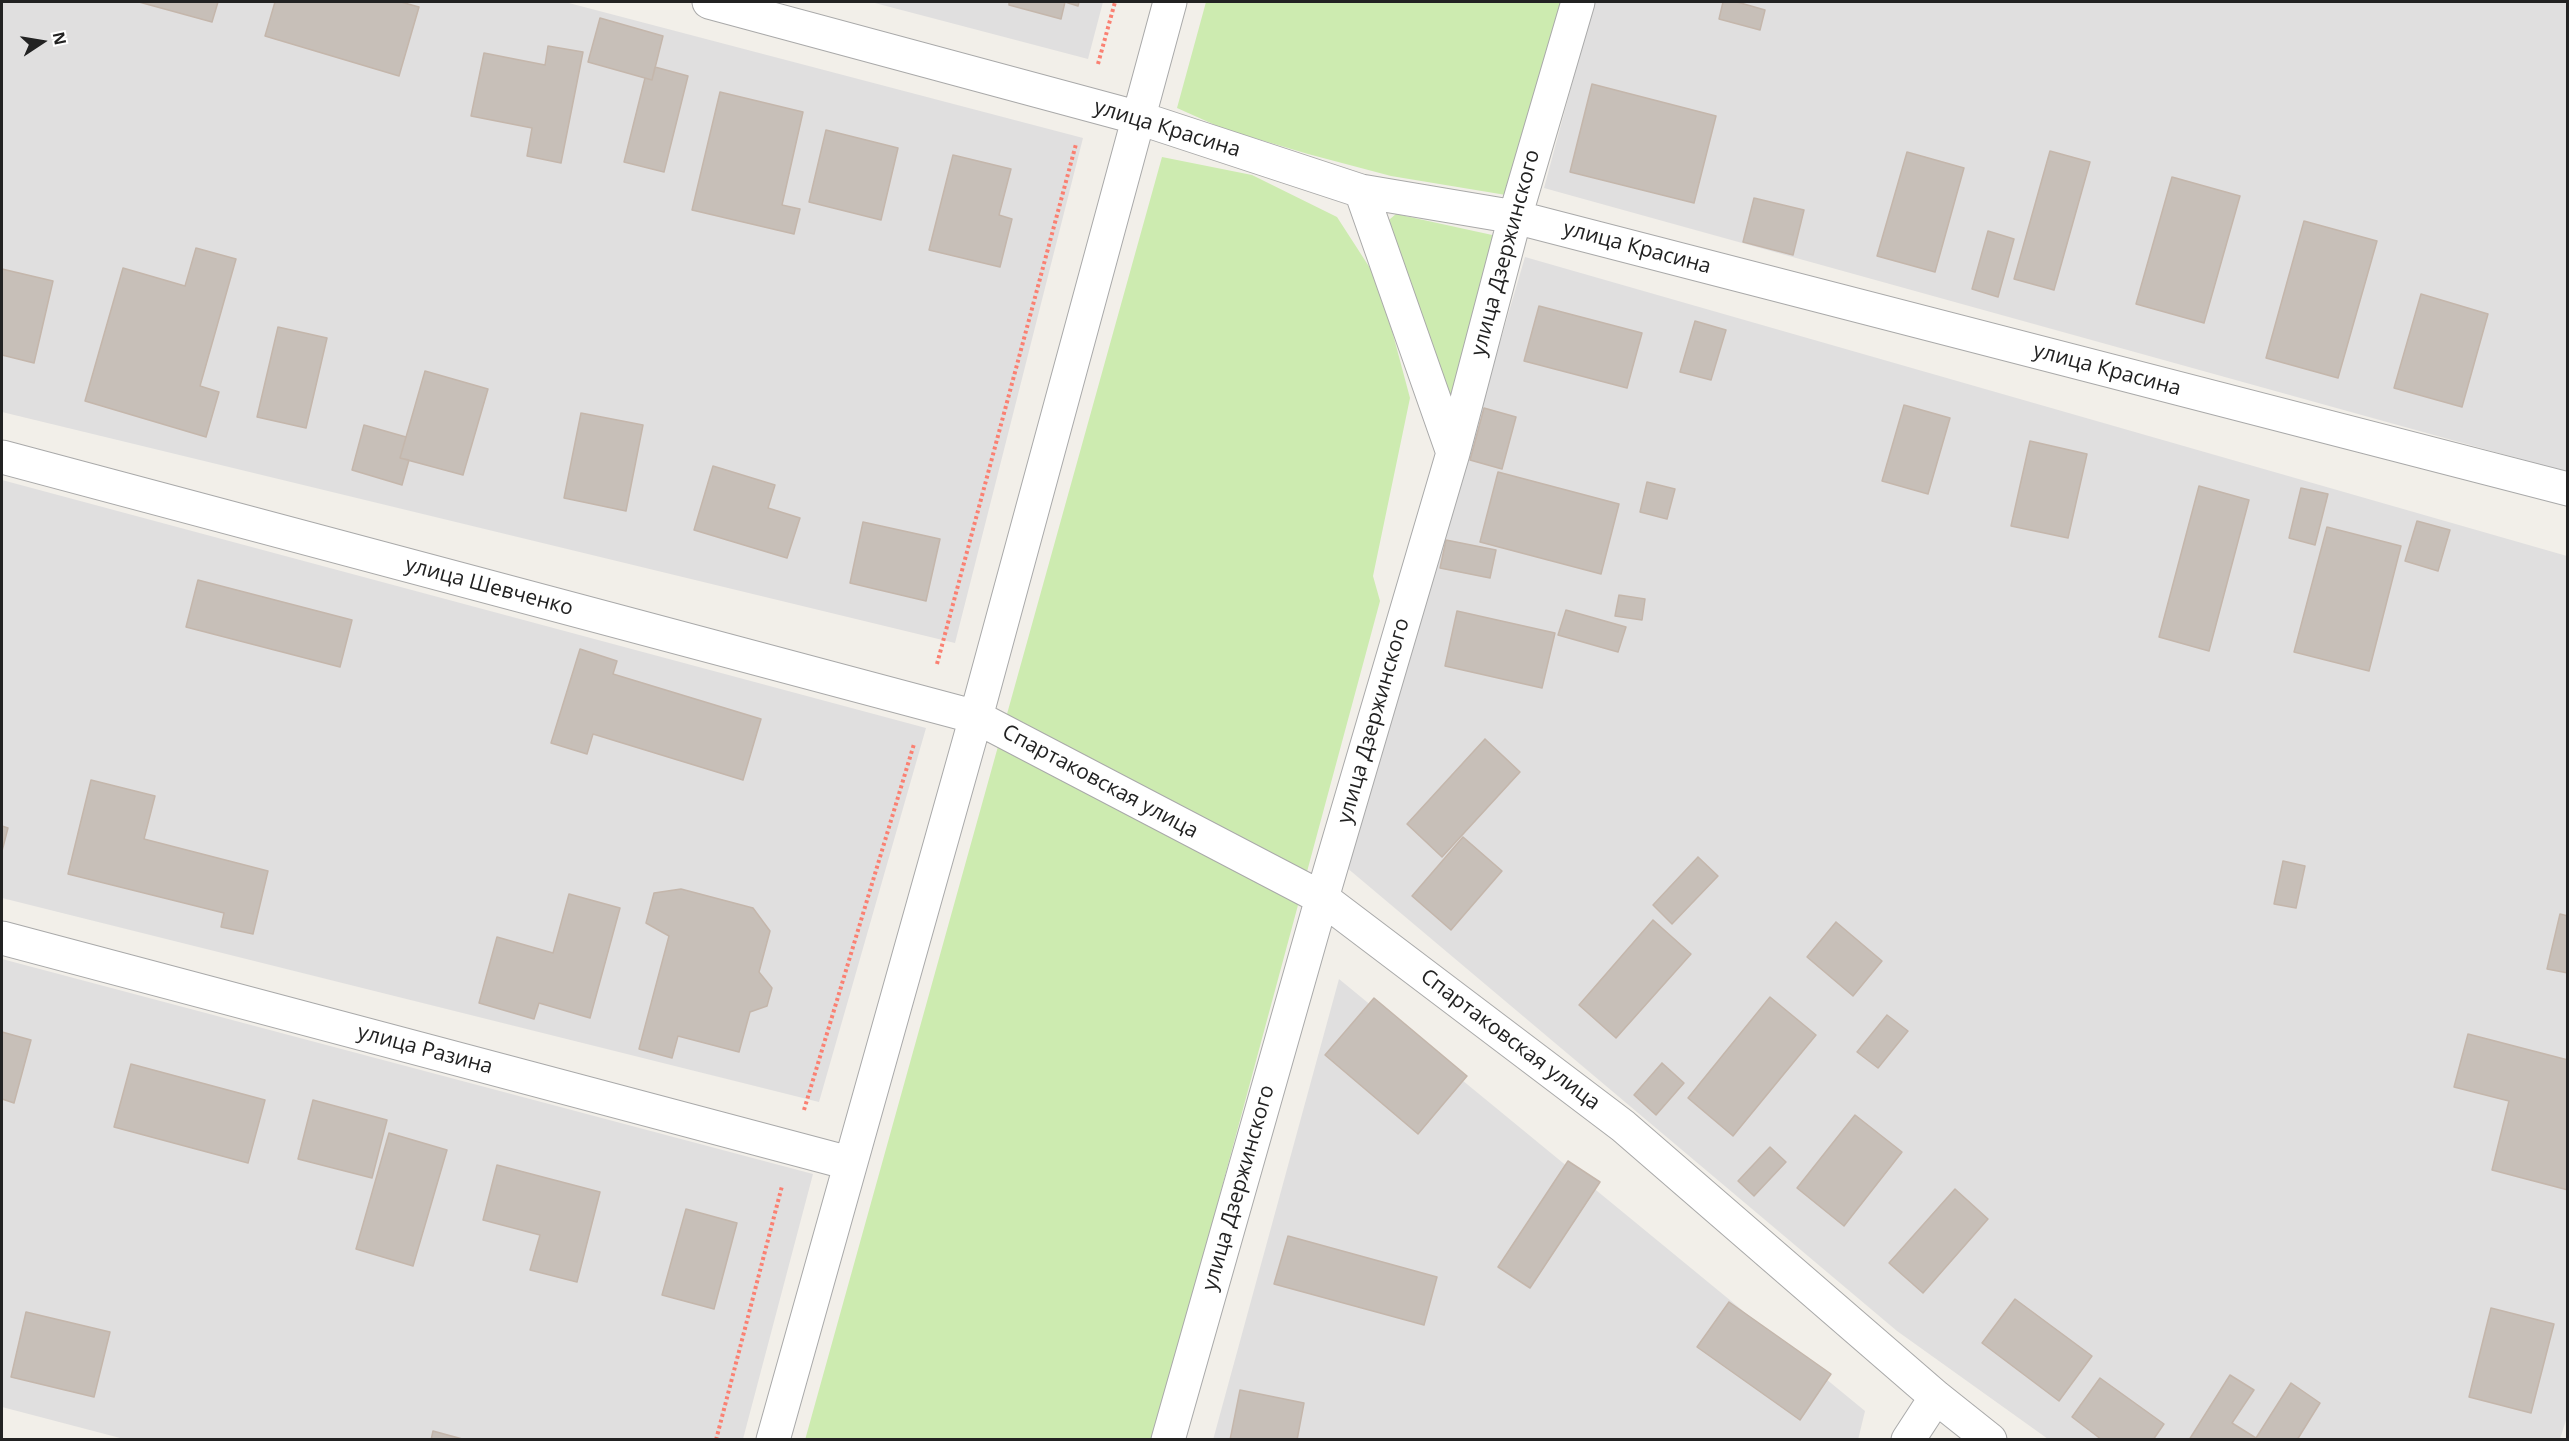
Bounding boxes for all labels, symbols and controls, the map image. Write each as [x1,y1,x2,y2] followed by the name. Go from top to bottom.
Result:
[12,12,72,72] north arrow
[47,30,72,47] text: N
[1091,95,1243,163] street label: улица Красина
[1466,147,1546,359] street label: улица Дзержинского
[1560,216,1714,280] street label: улица Красина
[2030,338,2184,402] street label: улица Красина
[402,552,576,622] street label: улица Шевченко
[1333,615,1415,827] street label: улица Дзержинского
[998,720,1202,844] street label: Спартаковская улица
[1415,964,1605,1116] street label: Спартаковская улица
[355,1020,495,1080] street label: улица Разина
[1198,1082,1280,1294] street label: улица Дзержинского

